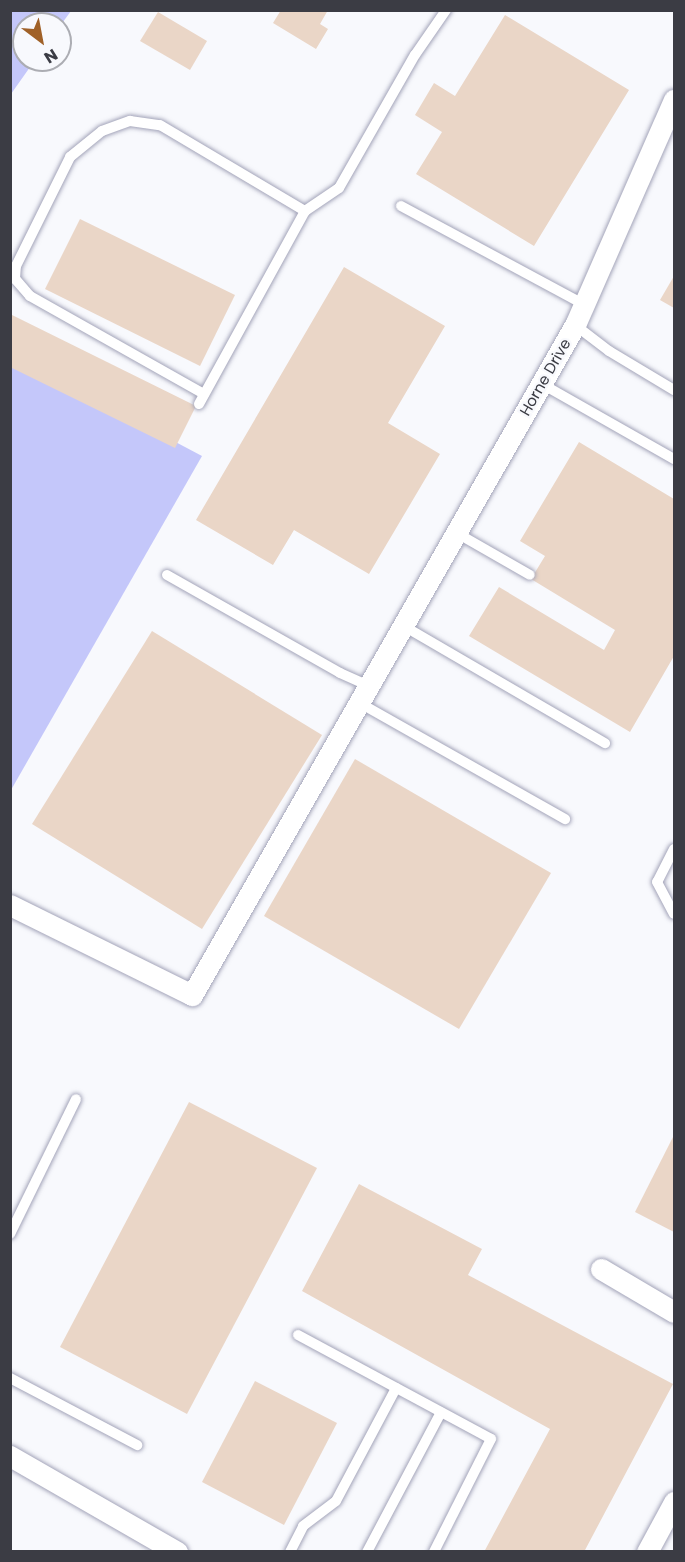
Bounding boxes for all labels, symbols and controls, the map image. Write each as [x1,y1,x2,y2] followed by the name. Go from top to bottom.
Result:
[12,12,72,72] north arrow
[40,43,62,69] text: N
[516,335,574,419] street label: Horne Drive

